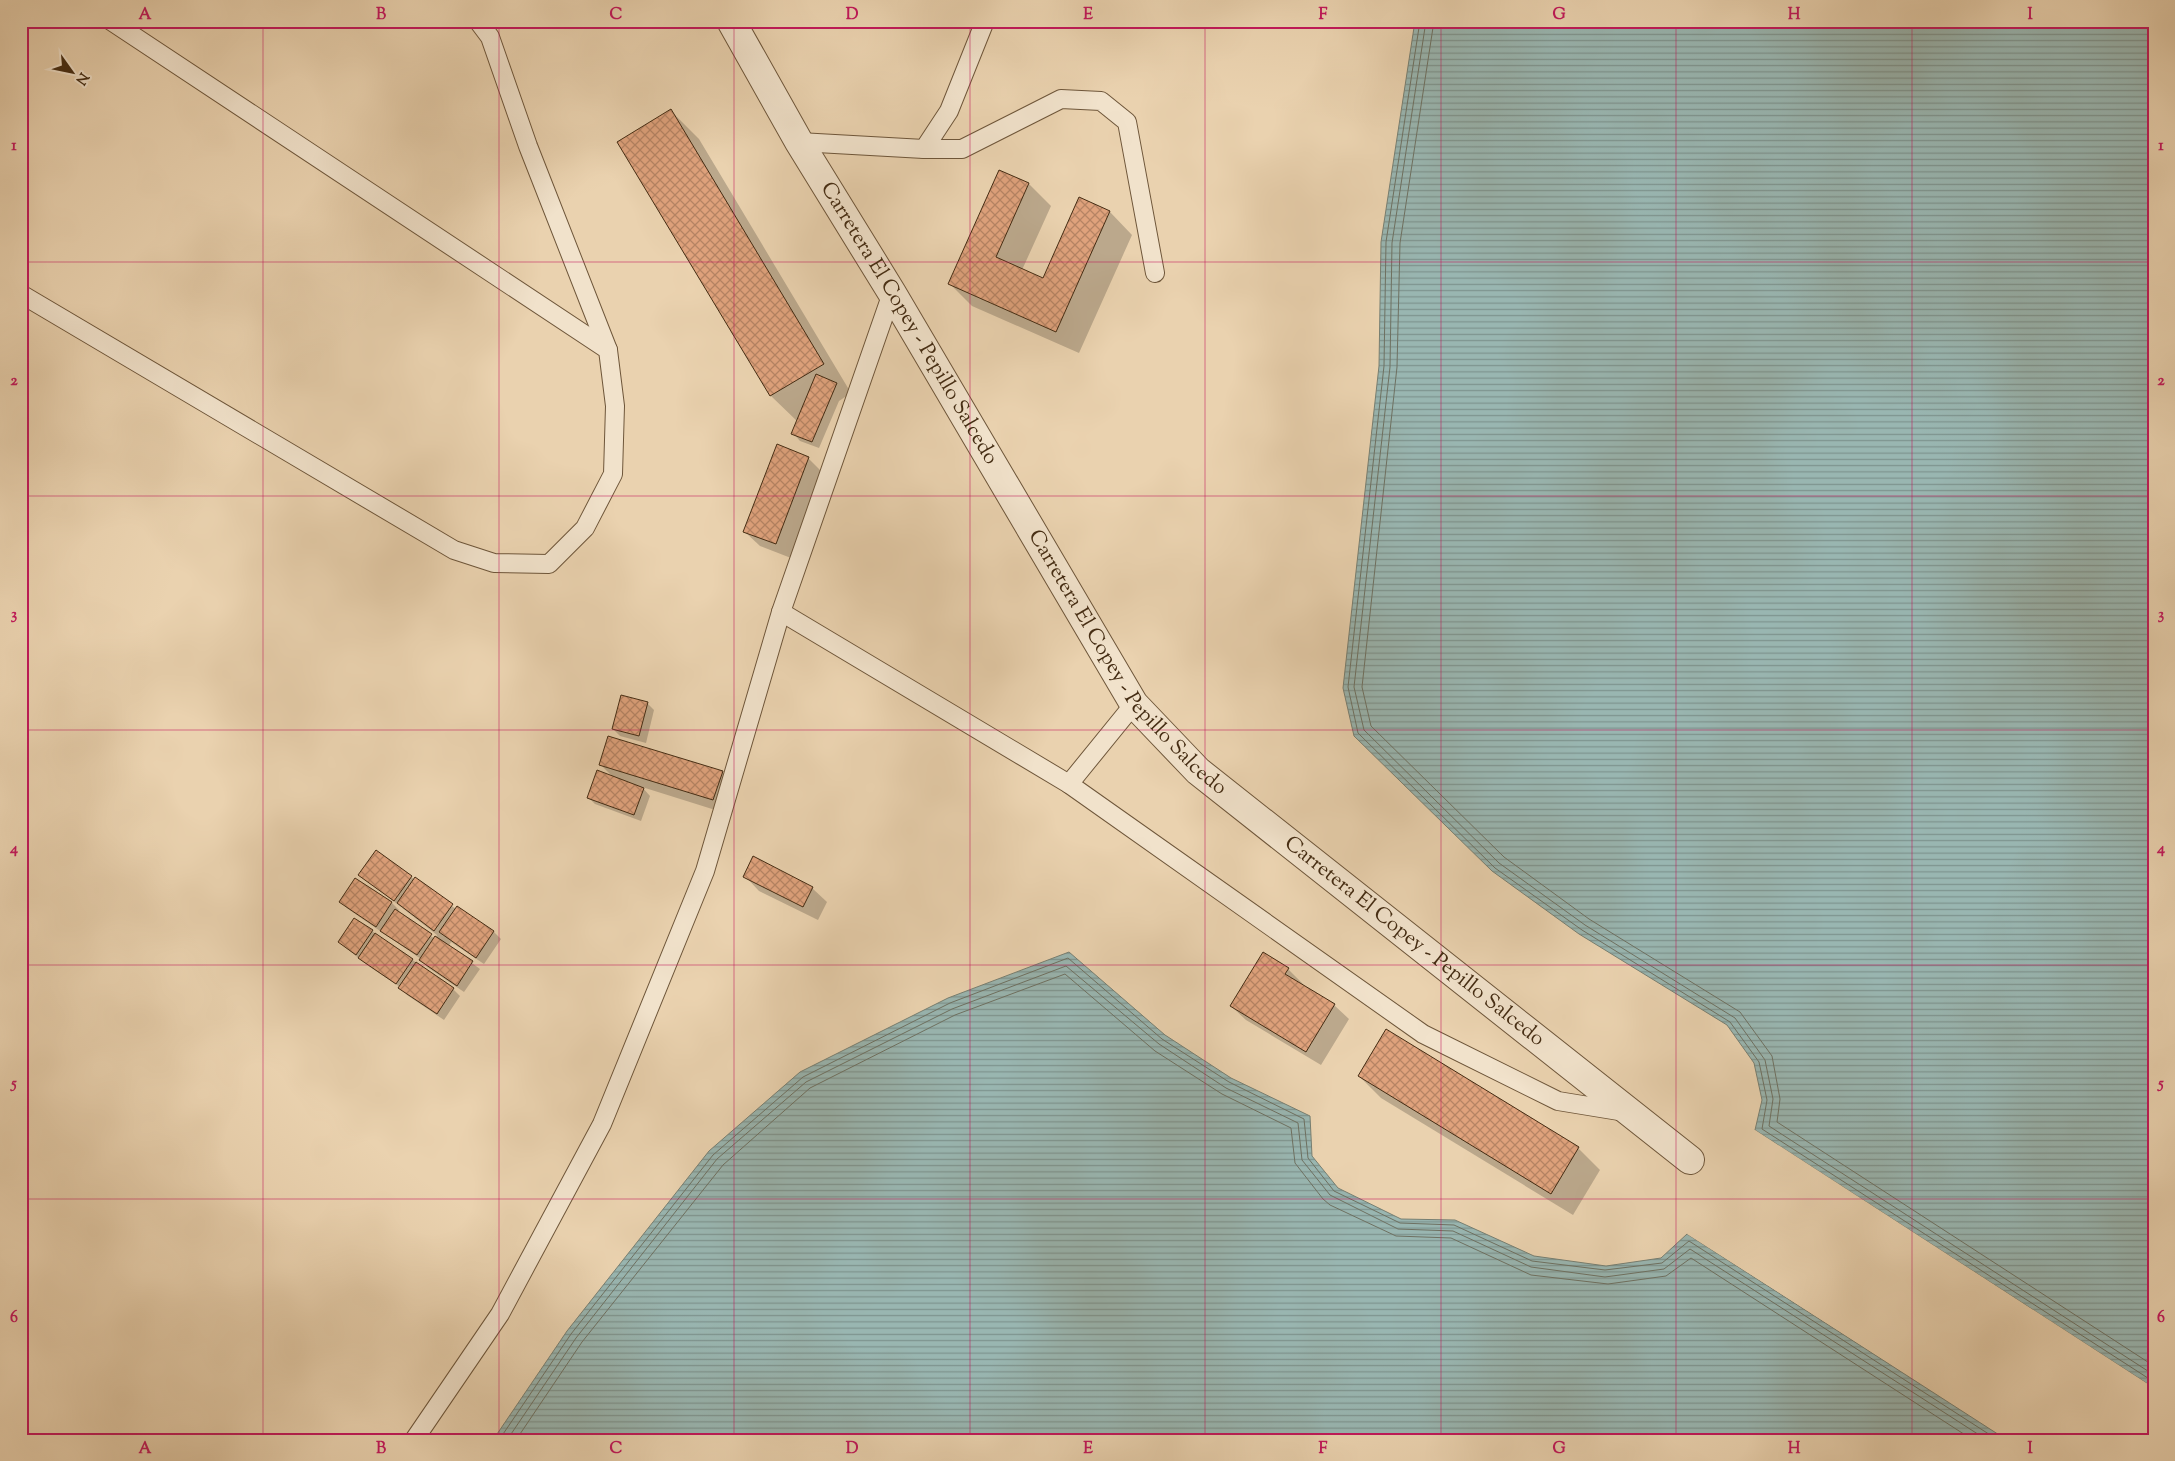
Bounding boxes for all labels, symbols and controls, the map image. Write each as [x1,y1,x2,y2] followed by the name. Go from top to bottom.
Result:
[139,4,152,27] text: A
[376,4,386,27] text: B
[610,4,623,27] text: C
[846,4,859,27] text: D
[1083,4,1093,27] text: E
[1319,4,1328,27] text: F
[1552,4,1566,27] text: G
[1788,4,1801,27] text: H
[2027,4,2033,27] text: I
[48,48,98,98] north arrow
[70,68,93,88] text: N
[11,135,17,158] text: 1
[2158,135,2164,158] text: 1
[812,177,1005,471] street label: Carretera El Copey - Pepillo Salcedo
[10,370,18,393] text: 2
[2157,370,2165,393] text: 2
[1020,524,1233,803] street label: Carretera El Copey - Pepillo Salcedo
[11,604,18,627] text: 3
[2158,604,2165,627] text: 3
[1277,829,1551,1054] street label: Carretera El Copey - Pepillo Salcedo
[9,838,18,861] text: 4
[2156,838,2165,861] text: 4
[9,1073,17,1096] text: 5
[2156,1073,2164,1096] text: 5
[10,1307,18,1330] text: 6
[2157,1307,2165,1330] text: 6
[139,1438,152,1461] text: A
[376,1438,386,1461] text: B
[610,1438,623,1461] text: C
[846,1438,859,1461] text: D
[1083,1438,1093,1461] text: E
[1319,1438,1328,1461] text: F
[1552,1438,1566,1461] text: G
[1788,1438,1801,1461] text: H
[2027,1438,2033,1461] text: I

